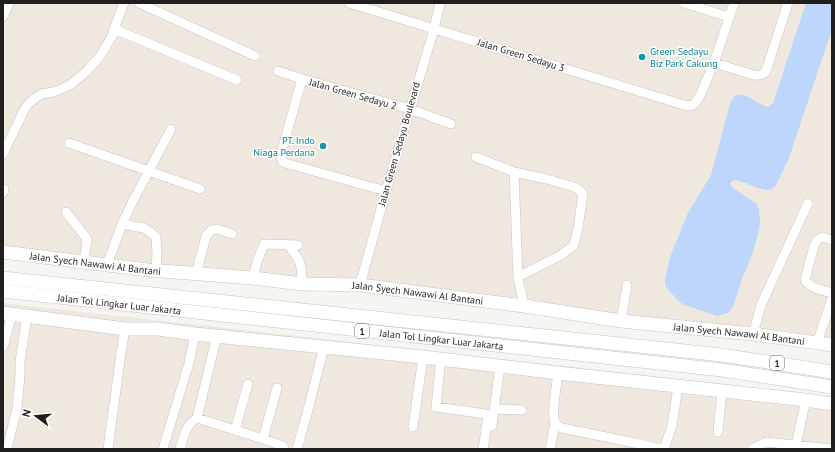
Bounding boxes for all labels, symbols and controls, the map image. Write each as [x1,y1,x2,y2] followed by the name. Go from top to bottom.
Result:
[475,35,566,74] street label: Jalan Green Sedayu 3
[650,45,718,70] place label: Green Sedayu Biz Park Cakung
[637,52,647,62] marker: Green Sedayu Biz Park Cakung
[307,75,398,113] street label: Jalan Green Sedayu 2
[375,81,423,208] street label: Jalan Green Sedayu Boulevard
[253,134,315,159] place label: PT. Indo Niaga Perdana
[318,141,328,151] marker: PT. Indo Niaga Perdana
[28,249,161,277] street label: Jalan Syech Nawawi Al Bantani
[351,278,484,307] street label: Jalan Syech Nawawi Al Bantani
[56,290,182,317] street label: Jalan Tol Lingkar Luar Jakarta
[672,320,806,348] street label: Jalan Syech Nawawi Al Bantani
[355,324,369,338] road number: 1
[378,326,504,352] street label: Jalan Tol Lingkar Luar Jakarta
[770,356,784,370] road number: 1
[16,396,56,436] north arrow
[19,408,34,419] text: N

